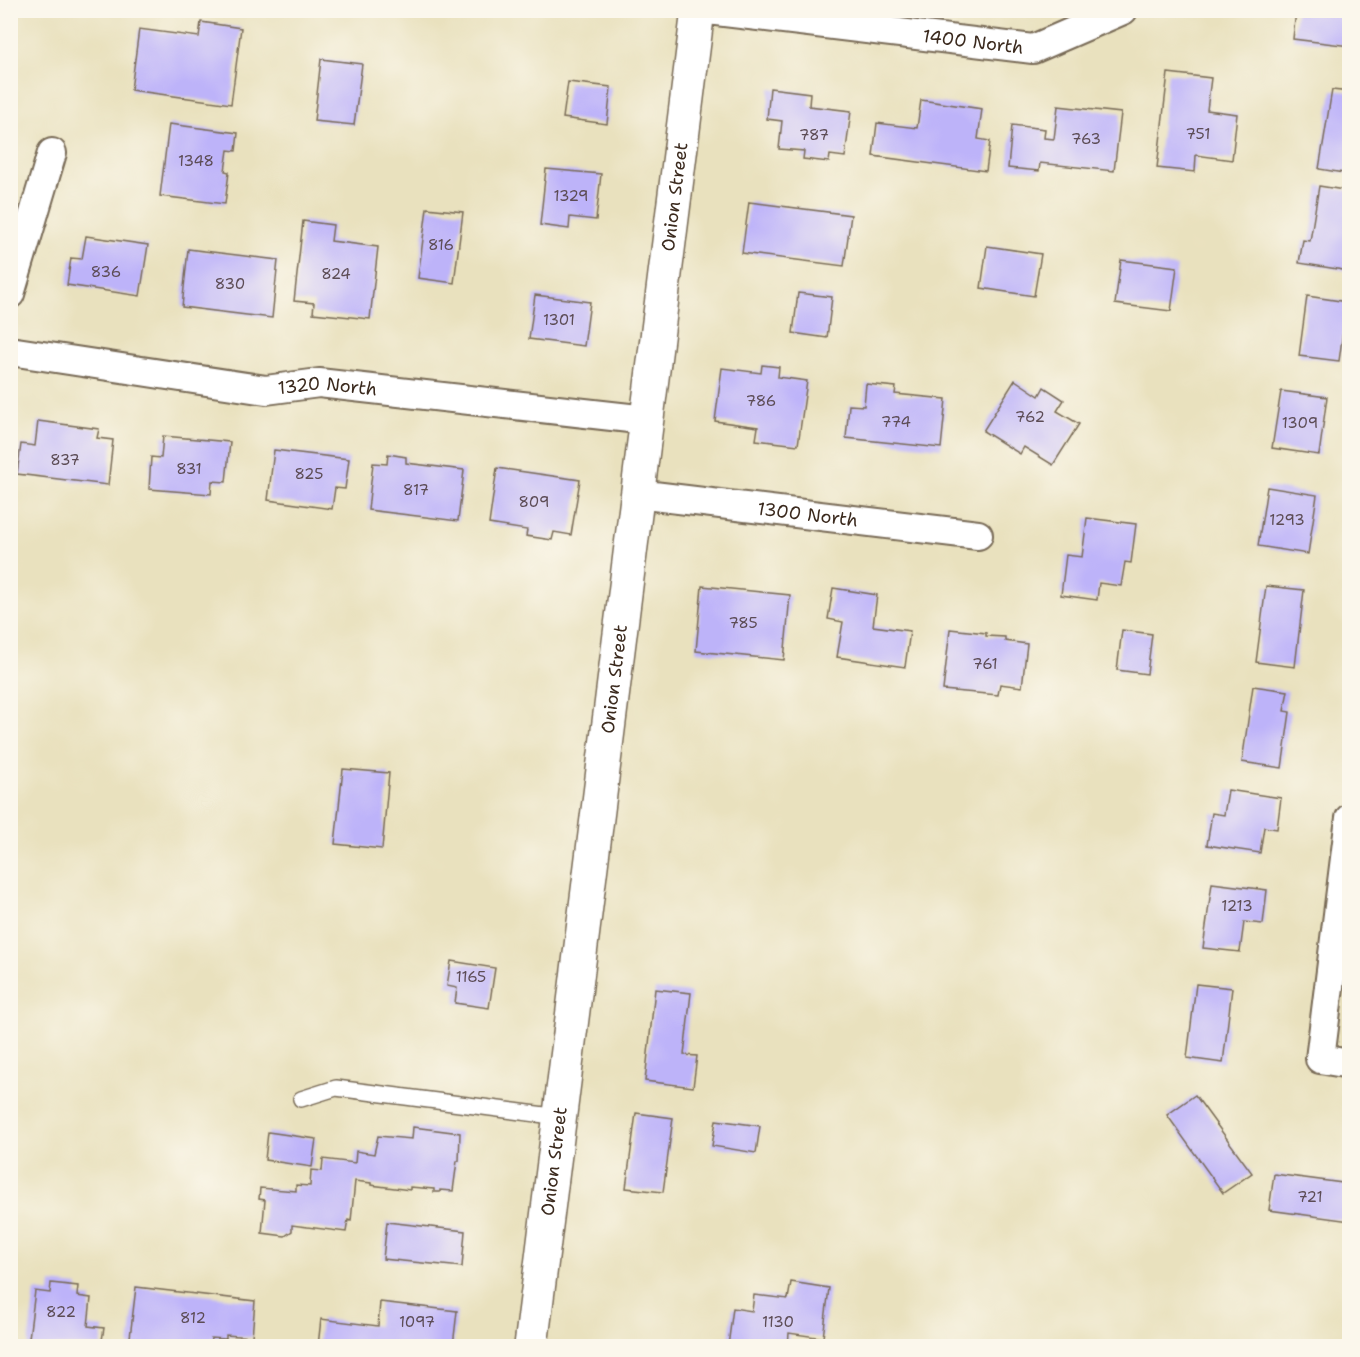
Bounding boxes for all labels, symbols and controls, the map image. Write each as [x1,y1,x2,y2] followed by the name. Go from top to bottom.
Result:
[921,24,1025,60] street label: 1400 North
[1186,124,1210,144] house number: 751
[799,125,829,145] house number: 787
[1071,129,1101,149] house number: 763
[656,141,693,253] street label: Onion Street
[178,151,214,171] house number: 1348
[553,186,589,206] house number: 1329
[428,235,454,255] house number: 816
[91,262,121,282] house number: 836
[321,264,351,284] house number: 824
[215,274,245,294] house number: 830
[543,310,575,330] house number: 1301
[276,371,378,401] street label: 1320 North
[746,391,776,411] house number: 786
[1015,407,1045,427] house number: 762
[881,412,911,432] house number: 774
[1282,413,1318,433] house number: 1309
[50,450,80,470] house number: 837
[176,459,202,479] house number: 831
[295,464,324,484] house number: 825
[403,480,429,500] house number: 817
[519,492,549,512] house number: 809
[756,497,859,532] street label: 1300 North
[1269,510,1305,530] house number: 1293
[728,613,758,633] house number: 785
[596,623,633,735] street label: Onion Street
[972,654,998,674] house number: 761
[1221,896,1253,916] house number: 1213
[456,967,486,987] house number: 1165
[535,1105,573,1217] street label: Onion Street
[1297,1187,1323,1207] house number: 721
[46,1302,76,1322] house number: 822
[180,1308,206,1328] house number: 812
[399,1312,435,1332] house number: 1097
[762,1312,794,1332] house number: 1130

